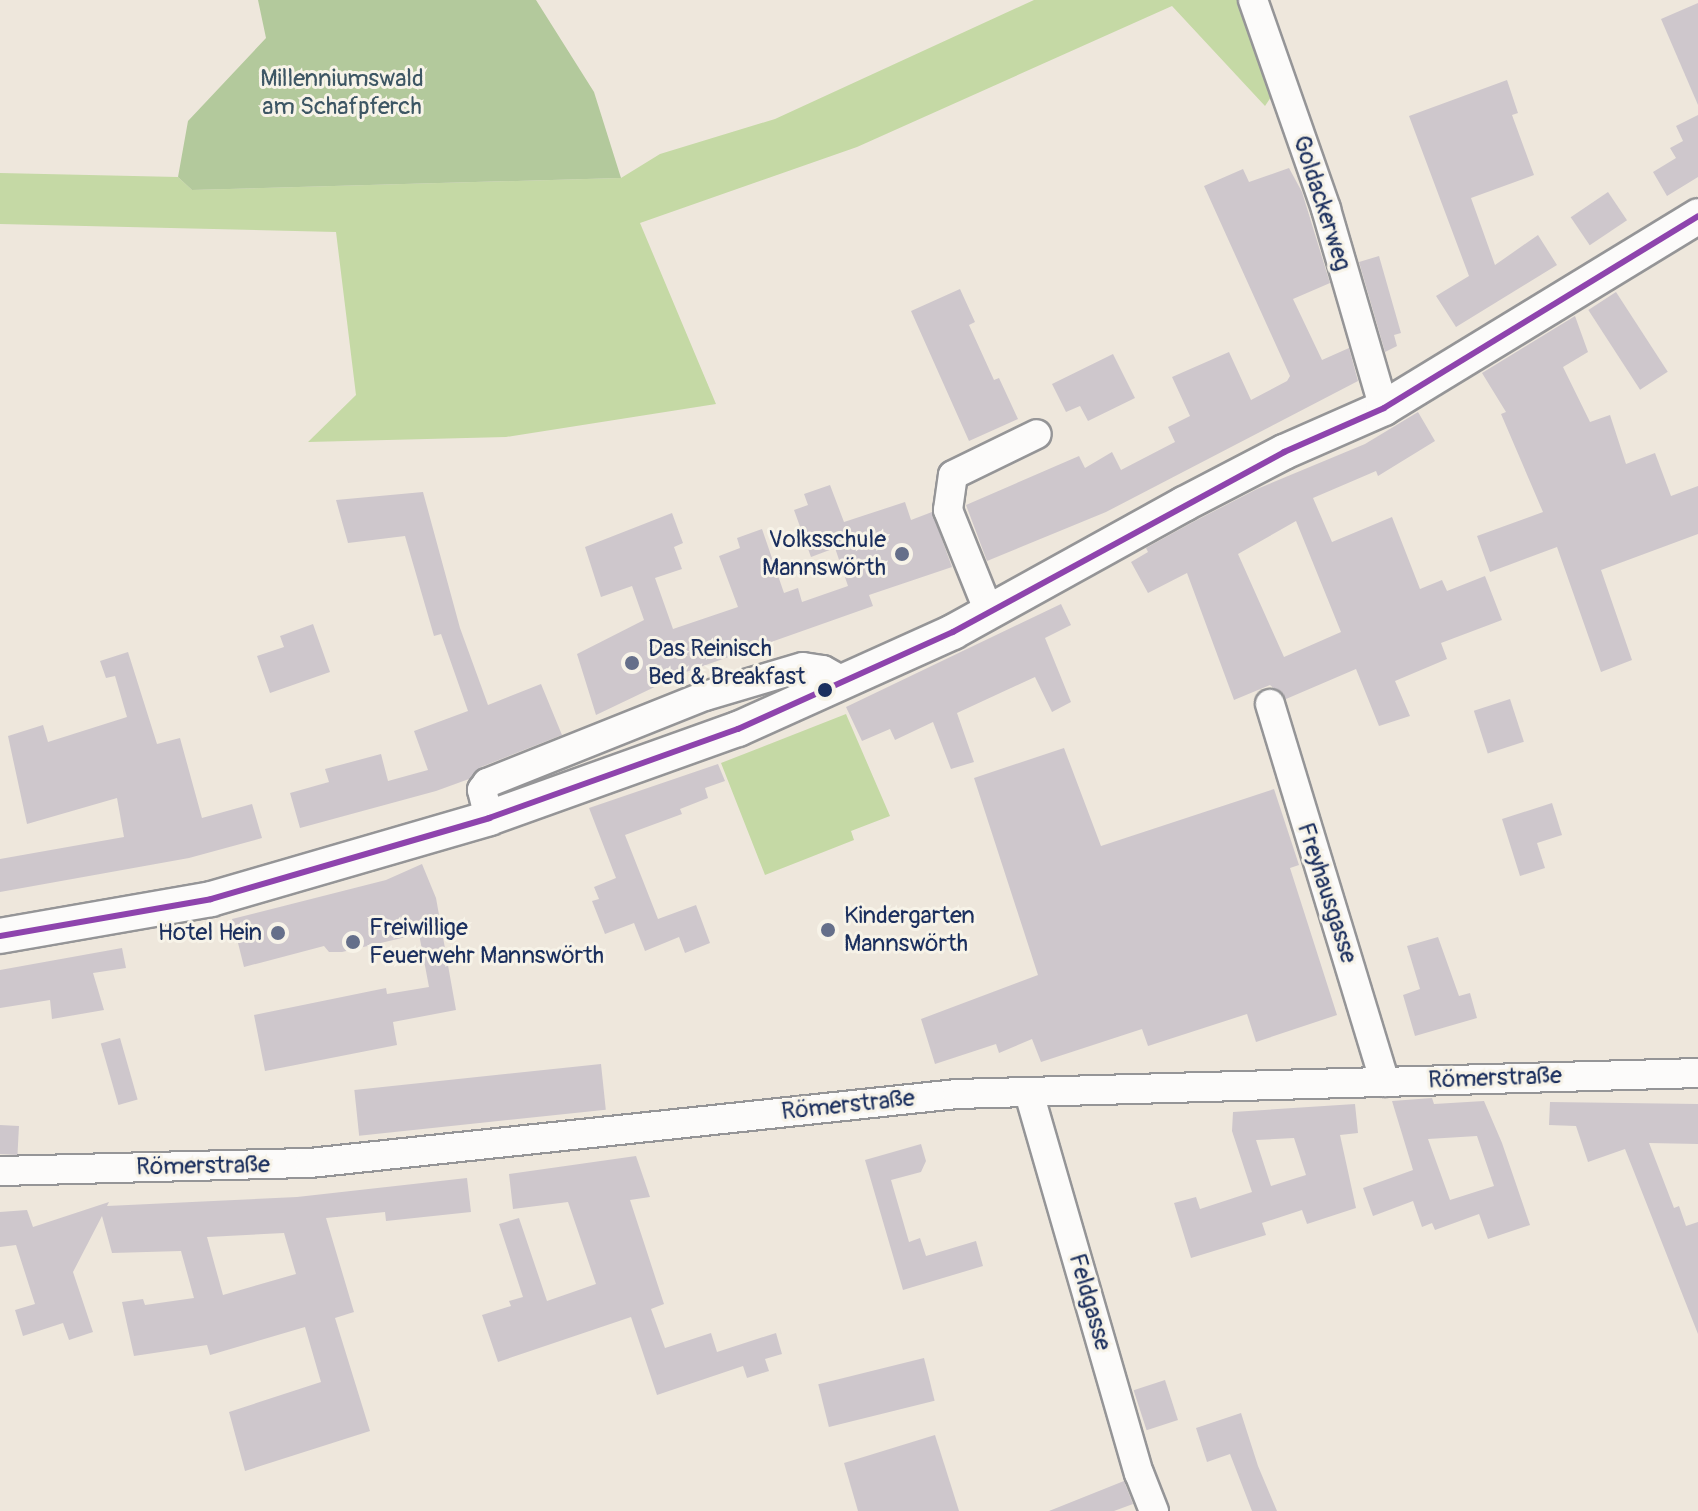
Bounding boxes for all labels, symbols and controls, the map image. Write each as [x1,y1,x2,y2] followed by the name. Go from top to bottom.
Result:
[260,65,424,121] park label: Millenniumswald am Schafpferch
[1287,132,1357,274] street label: Goldackerweg
[762,526,886,582] place label: Volksschule Mannswörth
[893,545,911,563] marker: Volksschule Mannswörth
[648,635,806,691] place label: Das Reinisch Bed & Breakfast
[623,654,641,672] marker: Das Reinisch Bed & Breakfast
[817,682,833,698] unlabelled marker
[1291,819,1363,967] street label: Freyhausgasse
[844,902,975,958] place label: Kindergarten Mannswörth
[369,914,604,970] place label: Freiwillige Feuerwehr Mannswörth
[158,919,262,947] place label: Hotel Hein
[819,921,837,939] marker: Kindergarten Mannswörth
[269,924,287,942] marker: Hotel Hein
[344,933,362,951] marker: Freiwillige Feuerwehr Mannswörth
[1428,1061,1562,1095] street label: Römerstraße
[780,1084,916,1126] street label: Römerstraße
[136,1150,270,1182] street label: Römerstraße
[1062,1250,1118,1354] street label: Feldgasse

